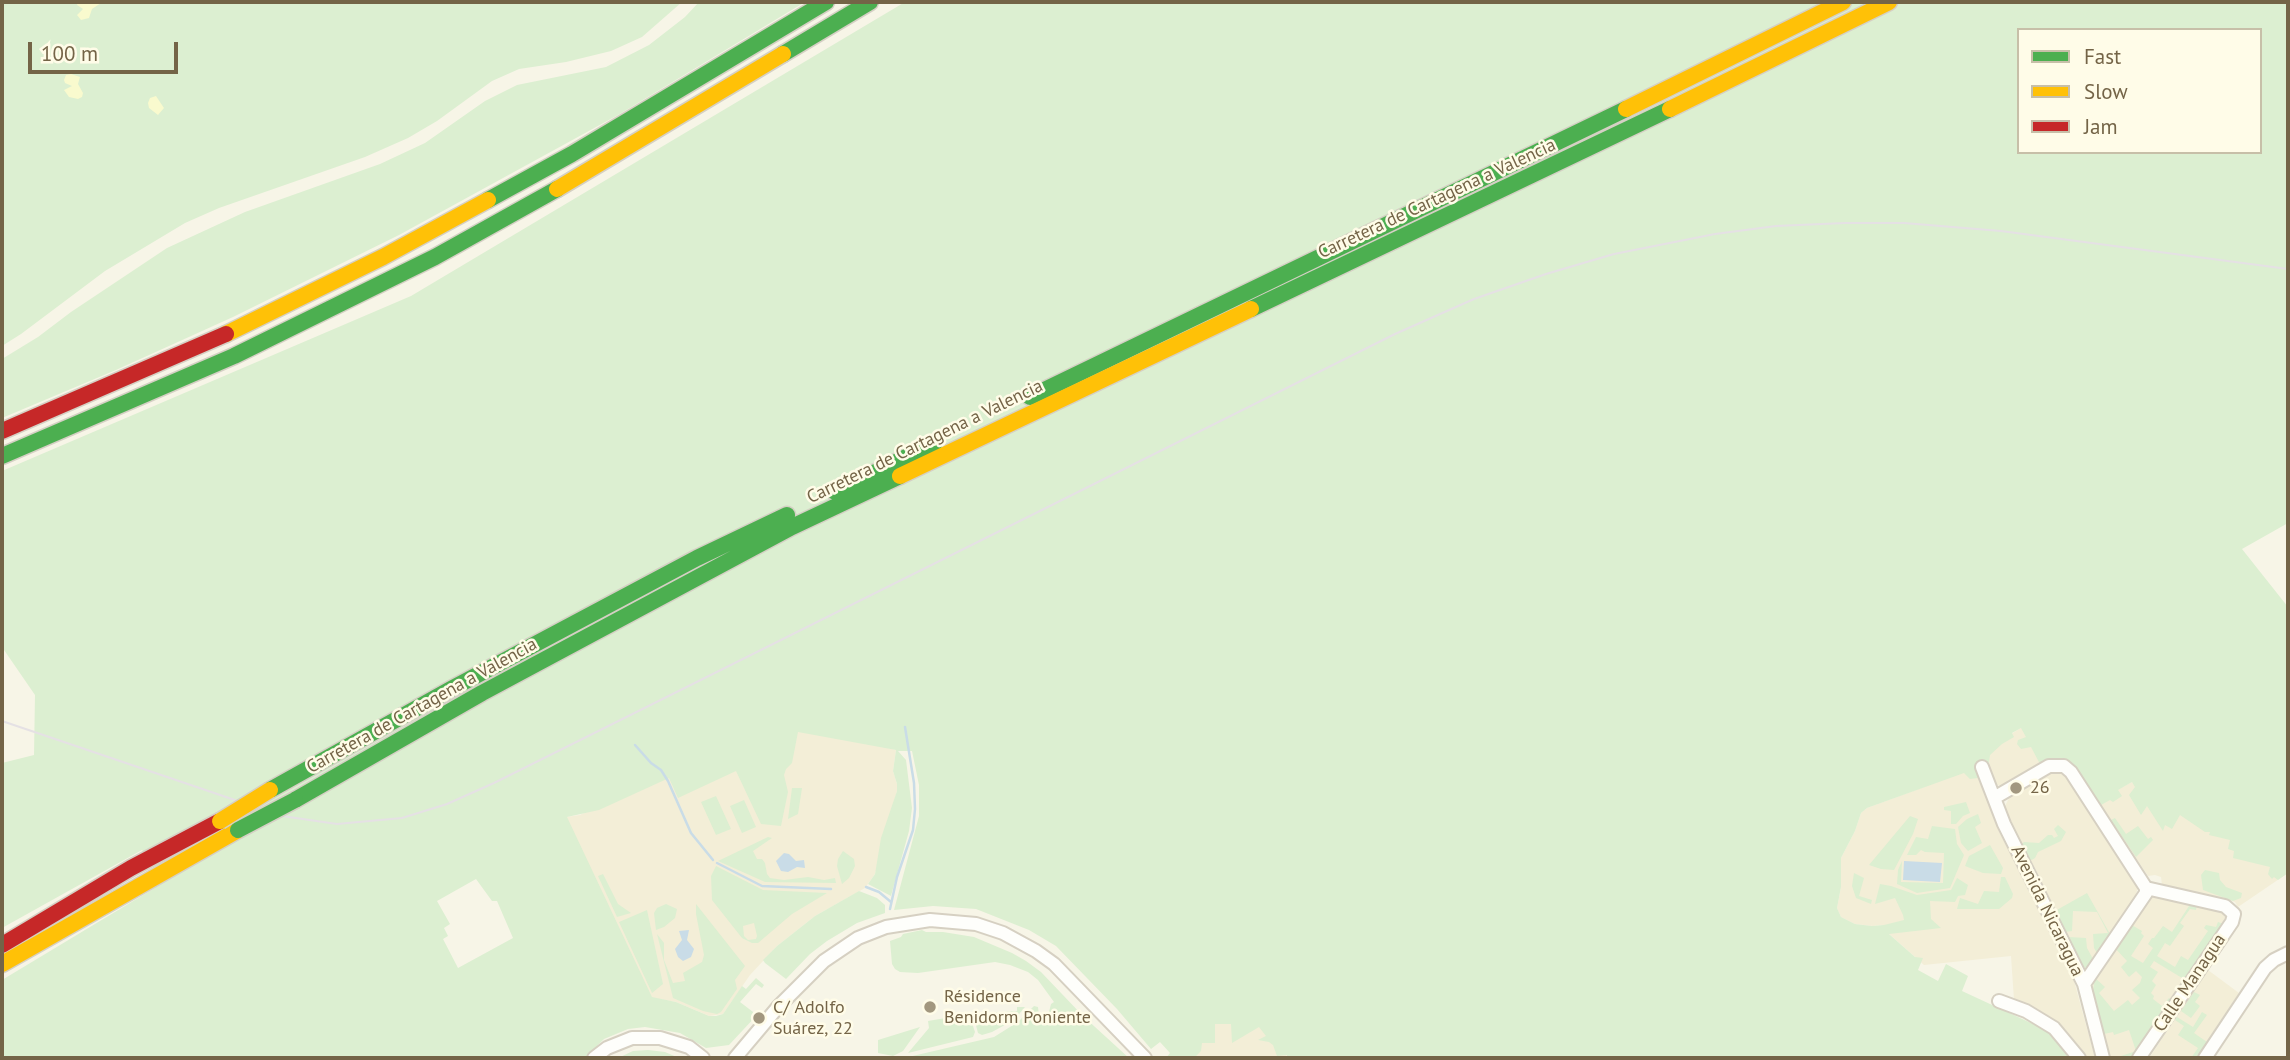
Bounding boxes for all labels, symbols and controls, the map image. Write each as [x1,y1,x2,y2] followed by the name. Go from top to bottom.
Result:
[32,28,182,72] scale bar
[2017,28,2262,154] legend
[41,40,98,67] text: 100 m
[2084,43,2121,70] text: Fast
[2084,78,2128,105] text: Slow
[2084,113,2118,140] text: Jam
[1315,134,1559,264] street label: Carretera de Cartagena a Valencia
[803,375,1047,509] street label: Carretera de Cartagena a Valencia
[303,634,541,778] street label: Carretera de Cartagena a Valencia
[2030,777,2050,799] place label: 26
[2008,780,2024,796] marker: 26
[2006,842,2088,980] street label: Avenida Nicaragua
[2149,930,2231,1036] street label: Calle Managua
[944,986,1091,1028] place label: Résidence Benidorm Poniente
[773,997,853,1040] place label: C/ Adolfo Suárez, 22
[922,999,938,1015] marker: Résidence Benidorm Poniente
[751,1010,767,1026] marker: C/ Adolfo Suárez, 22

